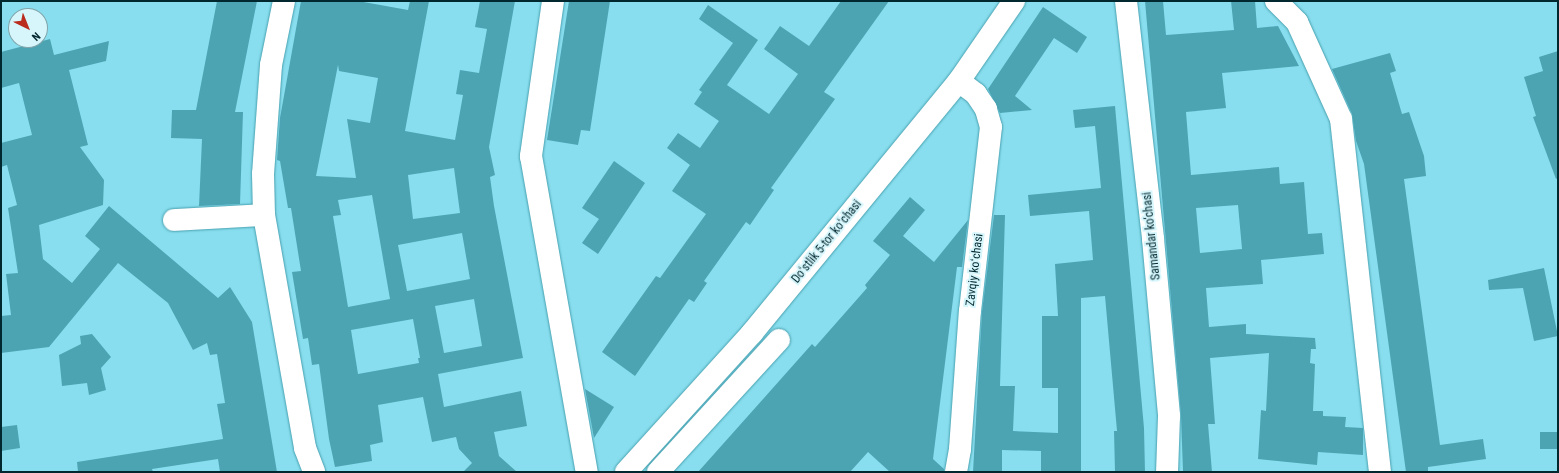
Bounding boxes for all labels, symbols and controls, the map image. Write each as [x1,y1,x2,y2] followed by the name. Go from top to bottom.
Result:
[8,8,48,48] north arrow
[29,29,43,43] text: N
[1140,191,1164,281] street label: Samandar ko‘chasi
[789,198,865,286] street label: Doʻstlik 5-tor koʻchasi
[963,233,987,307] street label: Zavqiy koʻchasi

